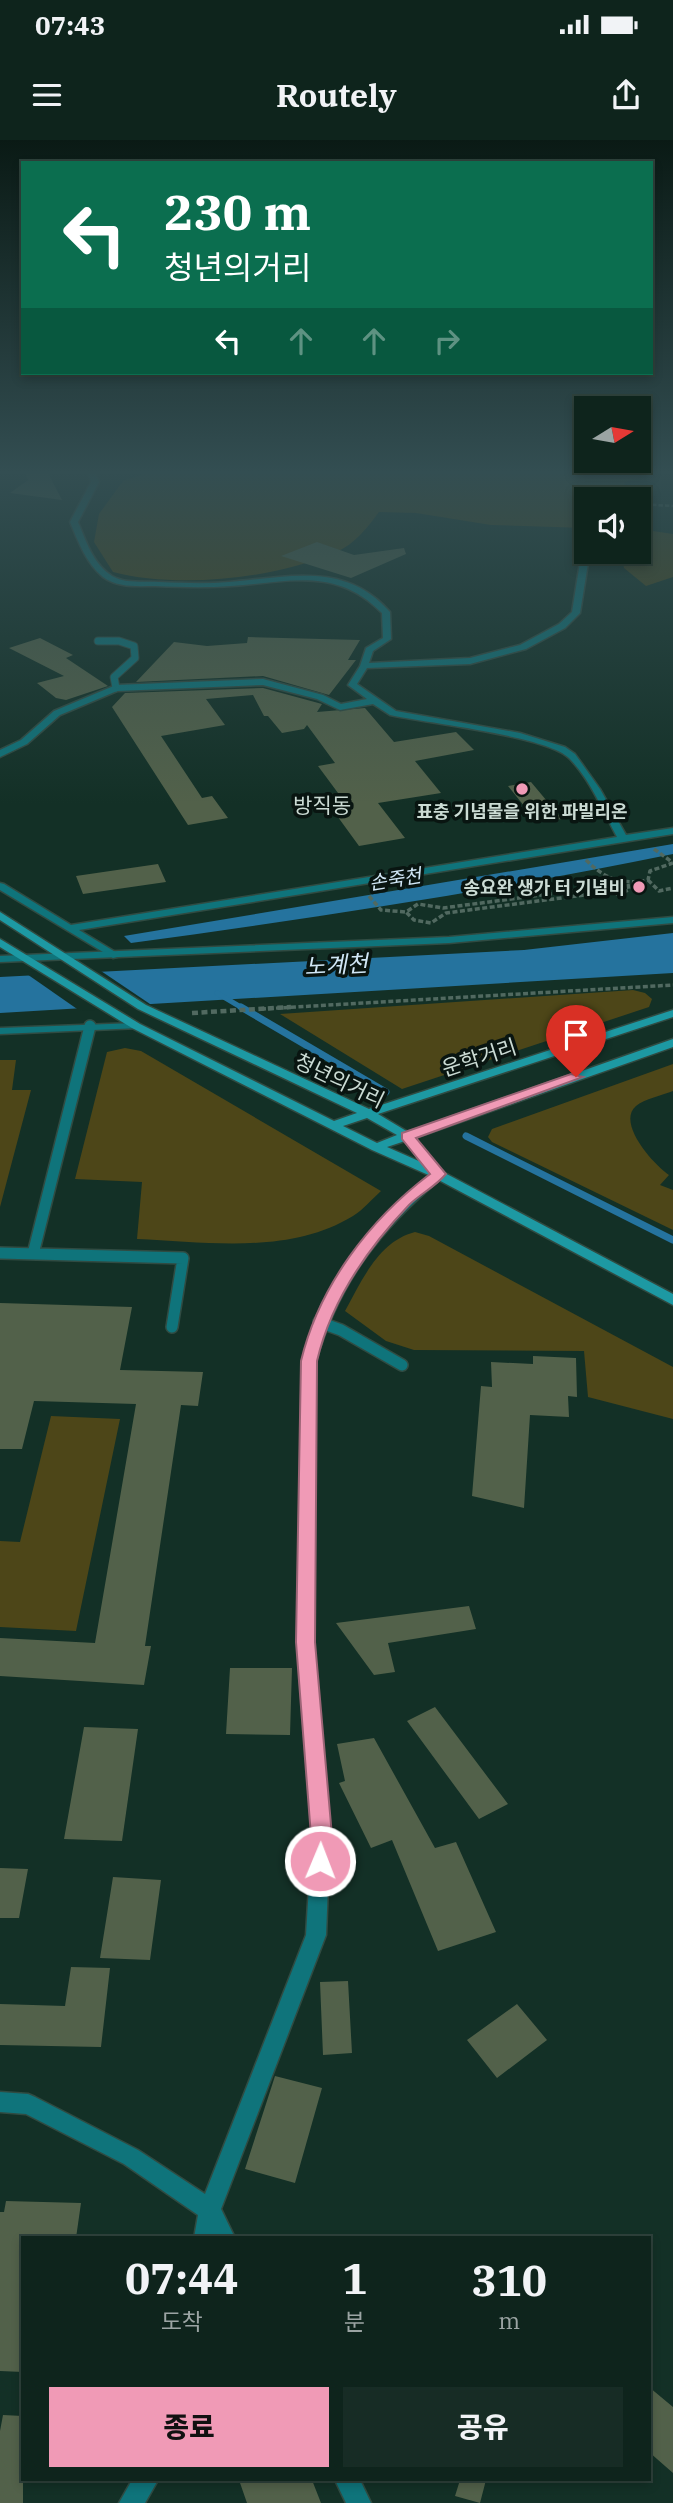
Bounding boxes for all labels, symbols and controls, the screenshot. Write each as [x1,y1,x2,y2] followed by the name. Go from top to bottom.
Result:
[35,8,105,42] text: 07:43
[276,74,397,116] text: Routely
[28,76,66,114] icon: menu
[607,76,645,114] icon: share
[164,180,311,243] text: 230 m
[49,189,140,280] icon: left
[164,246,311,288] text: 청년의거리
[209,322,247,360] icon: left
[282,322,320,360] icon: ahead
[355,322,393,360] icon: ahead
[428,322,466,360] icon: right
[574,396,651,472] north arrow
[574,396,651,564] map controls
[574,487,651,564] button: sound
[514,781,530,797] marker: 표충 기념물을 위한 파빌리온
[293,791,351,819] district label: 방직동
[416,800,628,823] place label: 표충 기념물을 위한 파빌리온
[367,863,424,895] water label: 손죽천
[463,876,625,899] place label: 송요완 생가 터 기념비
[631,879,647,895] marker: 송요완 생가 터 기념비
[304,947,371,981] water label: 노계천
[546,1005,606,1077] pin
[557,1016,595,1054] icon: arrive
[438,1032,520,1082] street label: 운학거리
[290,1046,390,1114] street label: 청년의거리
[283,1824,357,1898] position arrow
[125,2251,238,2306] text: 07:44
[342,2251,368,2306] text: 1
[471,2253,547,2308] text: 310
[498,2305,520,2335] text: m
[161,2306,203,2336] text: 도착
[344,2306,366,2336] text: 분
[49,2387,329,2467] button: 종료
[343,2387,623,2467] button: 공유

